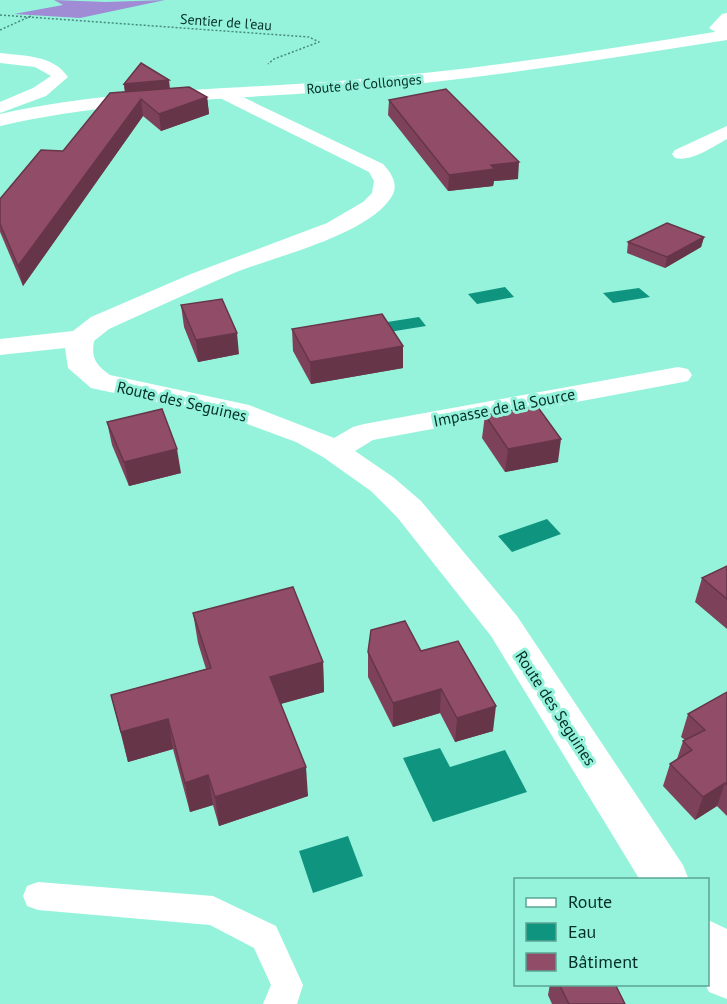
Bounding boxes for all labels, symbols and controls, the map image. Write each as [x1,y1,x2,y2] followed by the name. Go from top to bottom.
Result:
[179,10,273,34] street label: Sentier de l'eau
[306,70,422,98] street label: Route de Collonges
[115,376,249,426] street label: Route des Seguines
[431,383,577,431] street label: Impasse de la Source
[511,647,601,769] street label: Route des Seguines
[514,878,709,986] legend
[568,890,612,913] text: Route
[568,920,596,943] text: Eau
[568,950,638,973] text: Bâtiment

